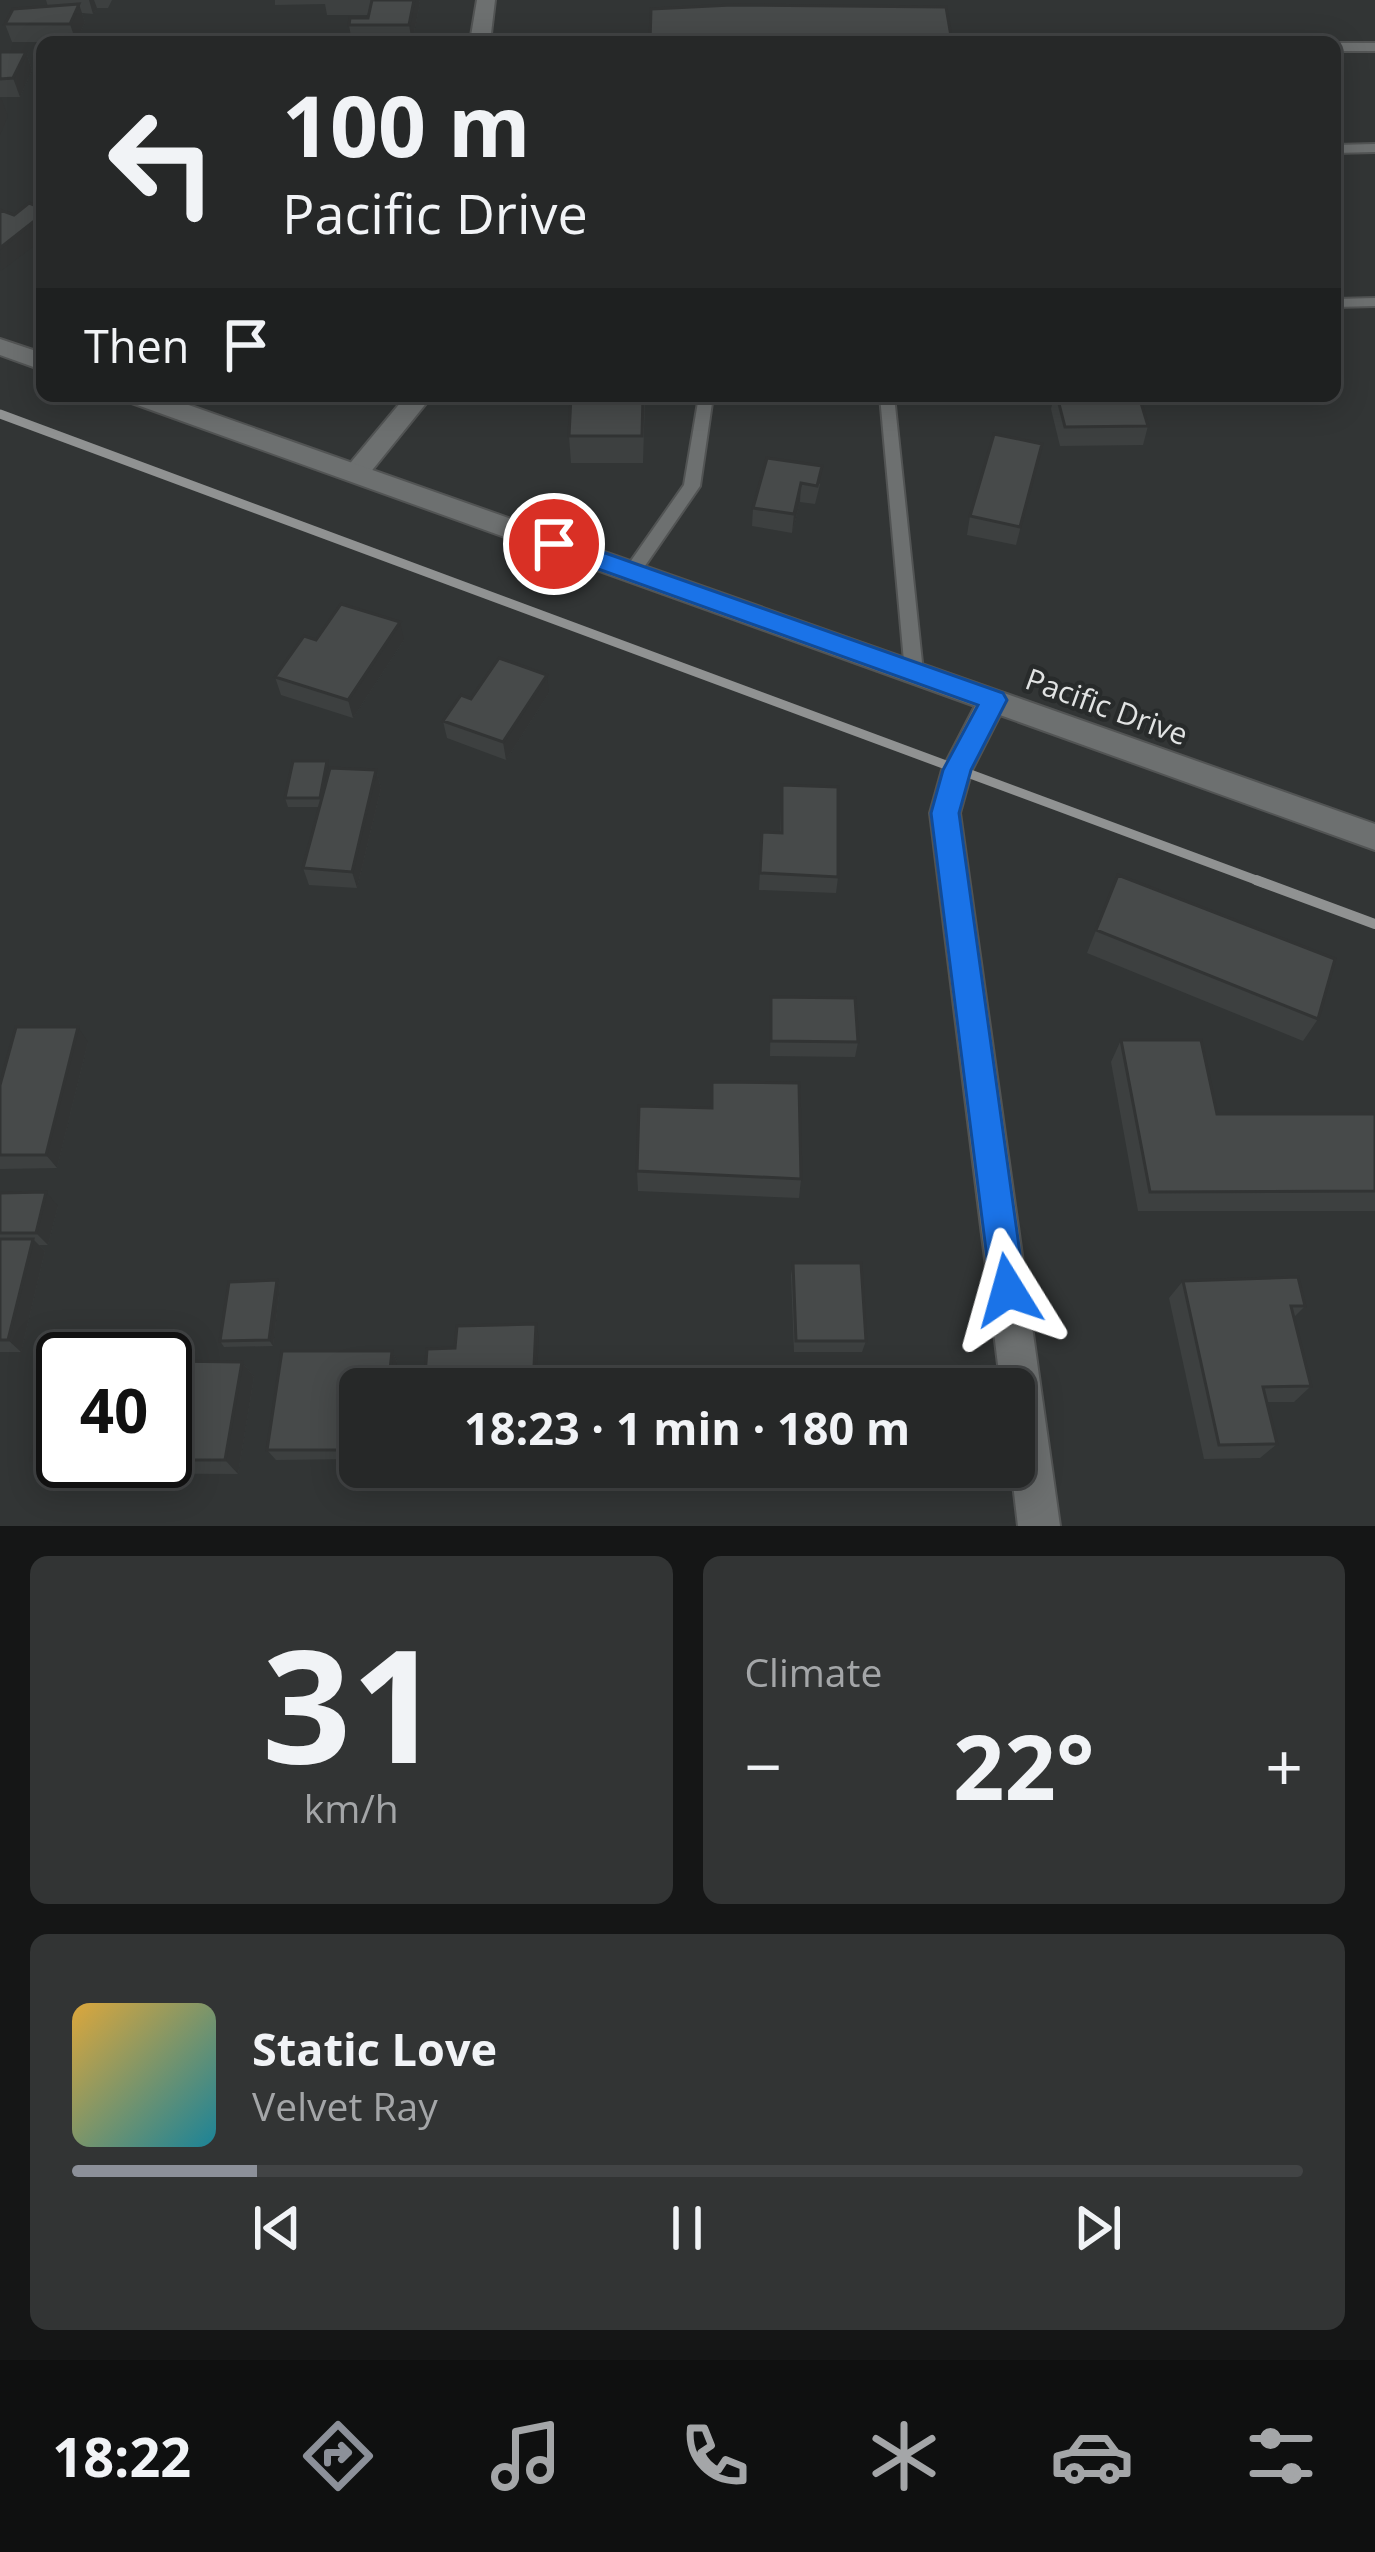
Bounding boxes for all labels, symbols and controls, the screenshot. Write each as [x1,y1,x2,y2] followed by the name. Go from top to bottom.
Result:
[282,67,530,182] text: 100 m
[84,84,240,240] icon: left
[282,176,588,250] text: Pacific Drive
[213,312,279,378] icon: arrive
[84,315,189,376] text: Then
[503,493,605,595] pin
[521,511,587,577] icon: arrive
[1020,658,1194,754] street label: Pacific Drive
[945,1227,1071,1353] position arrow
[36,1332,192,1488] speed limit sign: 40
[464,1397,910,1458] text: 18:23 · 1 min · 180 m
[262,1596,440,1809] text: 31
[745,1645,882,1698] text: Climate
[953,1704,1094,1826] text: 22°
[745,1720,782,1810] text: −
[1265,1720,1303,1810] text: +
[304,1781,399,1834] text: km/h
[252,2018,497,2079] text: Static Love
[252,2079,438,2132] text: Velvet Ray
[244,2195,310,2261] icon: previous
[654,2195,720,2261] icon: pause
[1065,2195,1131,2261] icon: next
[296,2414,380,2498] icon: directions
[484,2414,568,2498] icon: music
[673,2414,757,2498] icon: phone
[862,2414,946,2498] icon: climate
[1050,2414,1134,2498] icon: car
[1239,2414,1323,2498] icon: filters
[52,2419,191,2493] text: 18:22

